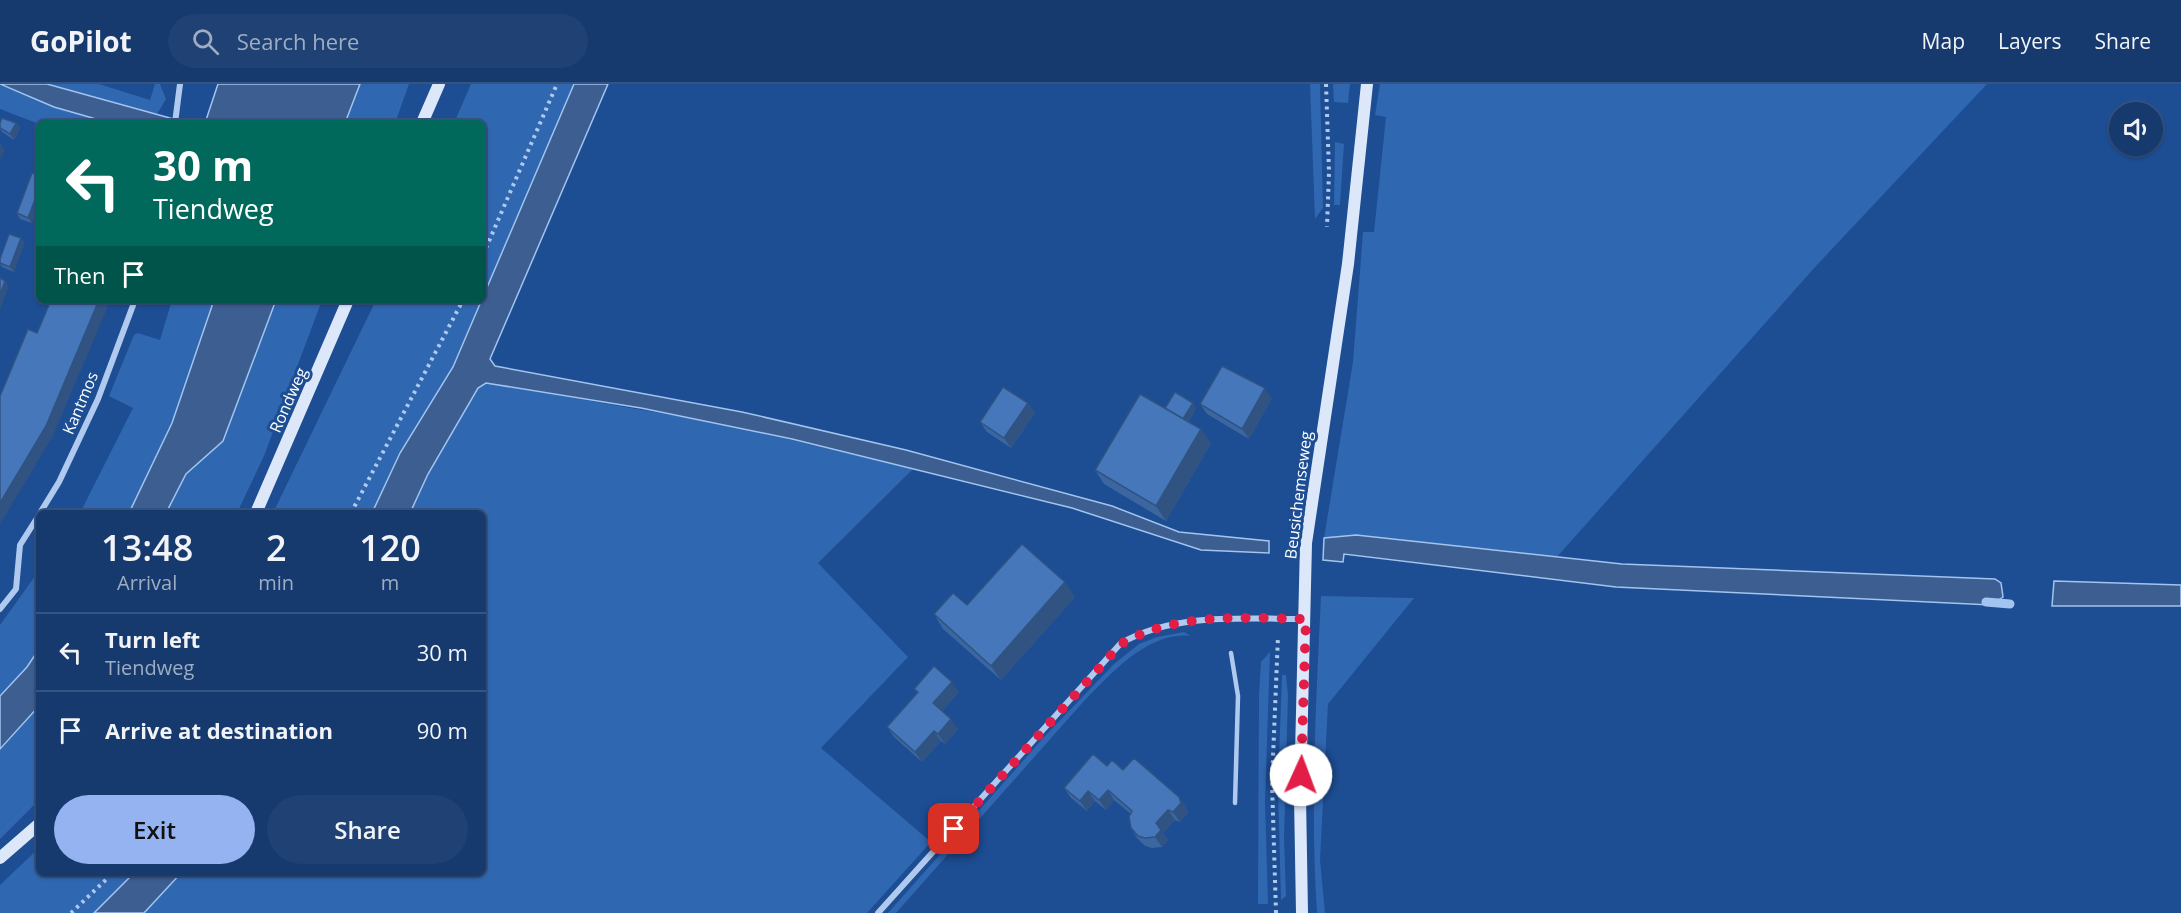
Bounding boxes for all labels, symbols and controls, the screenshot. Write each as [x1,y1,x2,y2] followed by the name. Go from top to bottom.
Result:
[168,14,588,68] search box
[30,22,132,60] text: GoPilot
[189,25,222,58] icon: search
[237,26,359,56] text: Search here
[1922,27,1965,55] text: Map
[1998,27,2062,55] text: Layers
[2095,27,2151,55] text: Share
[2109,102,2163,156] map controls
[2109,102,2163,156] button: sound
[153,136,253,193] text: 30 m
[54,144,132,222] icon: left
[153,190,274,227] text: Tiendweg
[117,258,150,291] icon: arrive
[54,260,105,290] text: Then
[264,364,312,436] street label: Rondweg
[57,368,103,438] street label: Kantmos
[1279,429,1317,560] street label: Beusichemseweg
[101,523,193,572] text: 13:48
[266,523,287,572] text: 2
[359,523,421,572] text: 120
[117,569,177,596] text: Arrival
[258,569,294,596] text: min
[381,569,399,596] text: m
[105,624,200,654] text: Turn left
[54,636,87,669] icon: left
[417,637,468,667] text: 30 m
[105,654,194,681] text: Tiendweg
[54,714,87,747] icon: arrive
[105,715,333,745] text: Arrive at destination
[417,715,468,745] text: 90 m
[1269,743,1333,807] position arrow
[54,795,255,864] button: Exit
[267,795,468,864] button: Share
[928,803,979,854] pin
[937,812,970,845] icon: arrive

